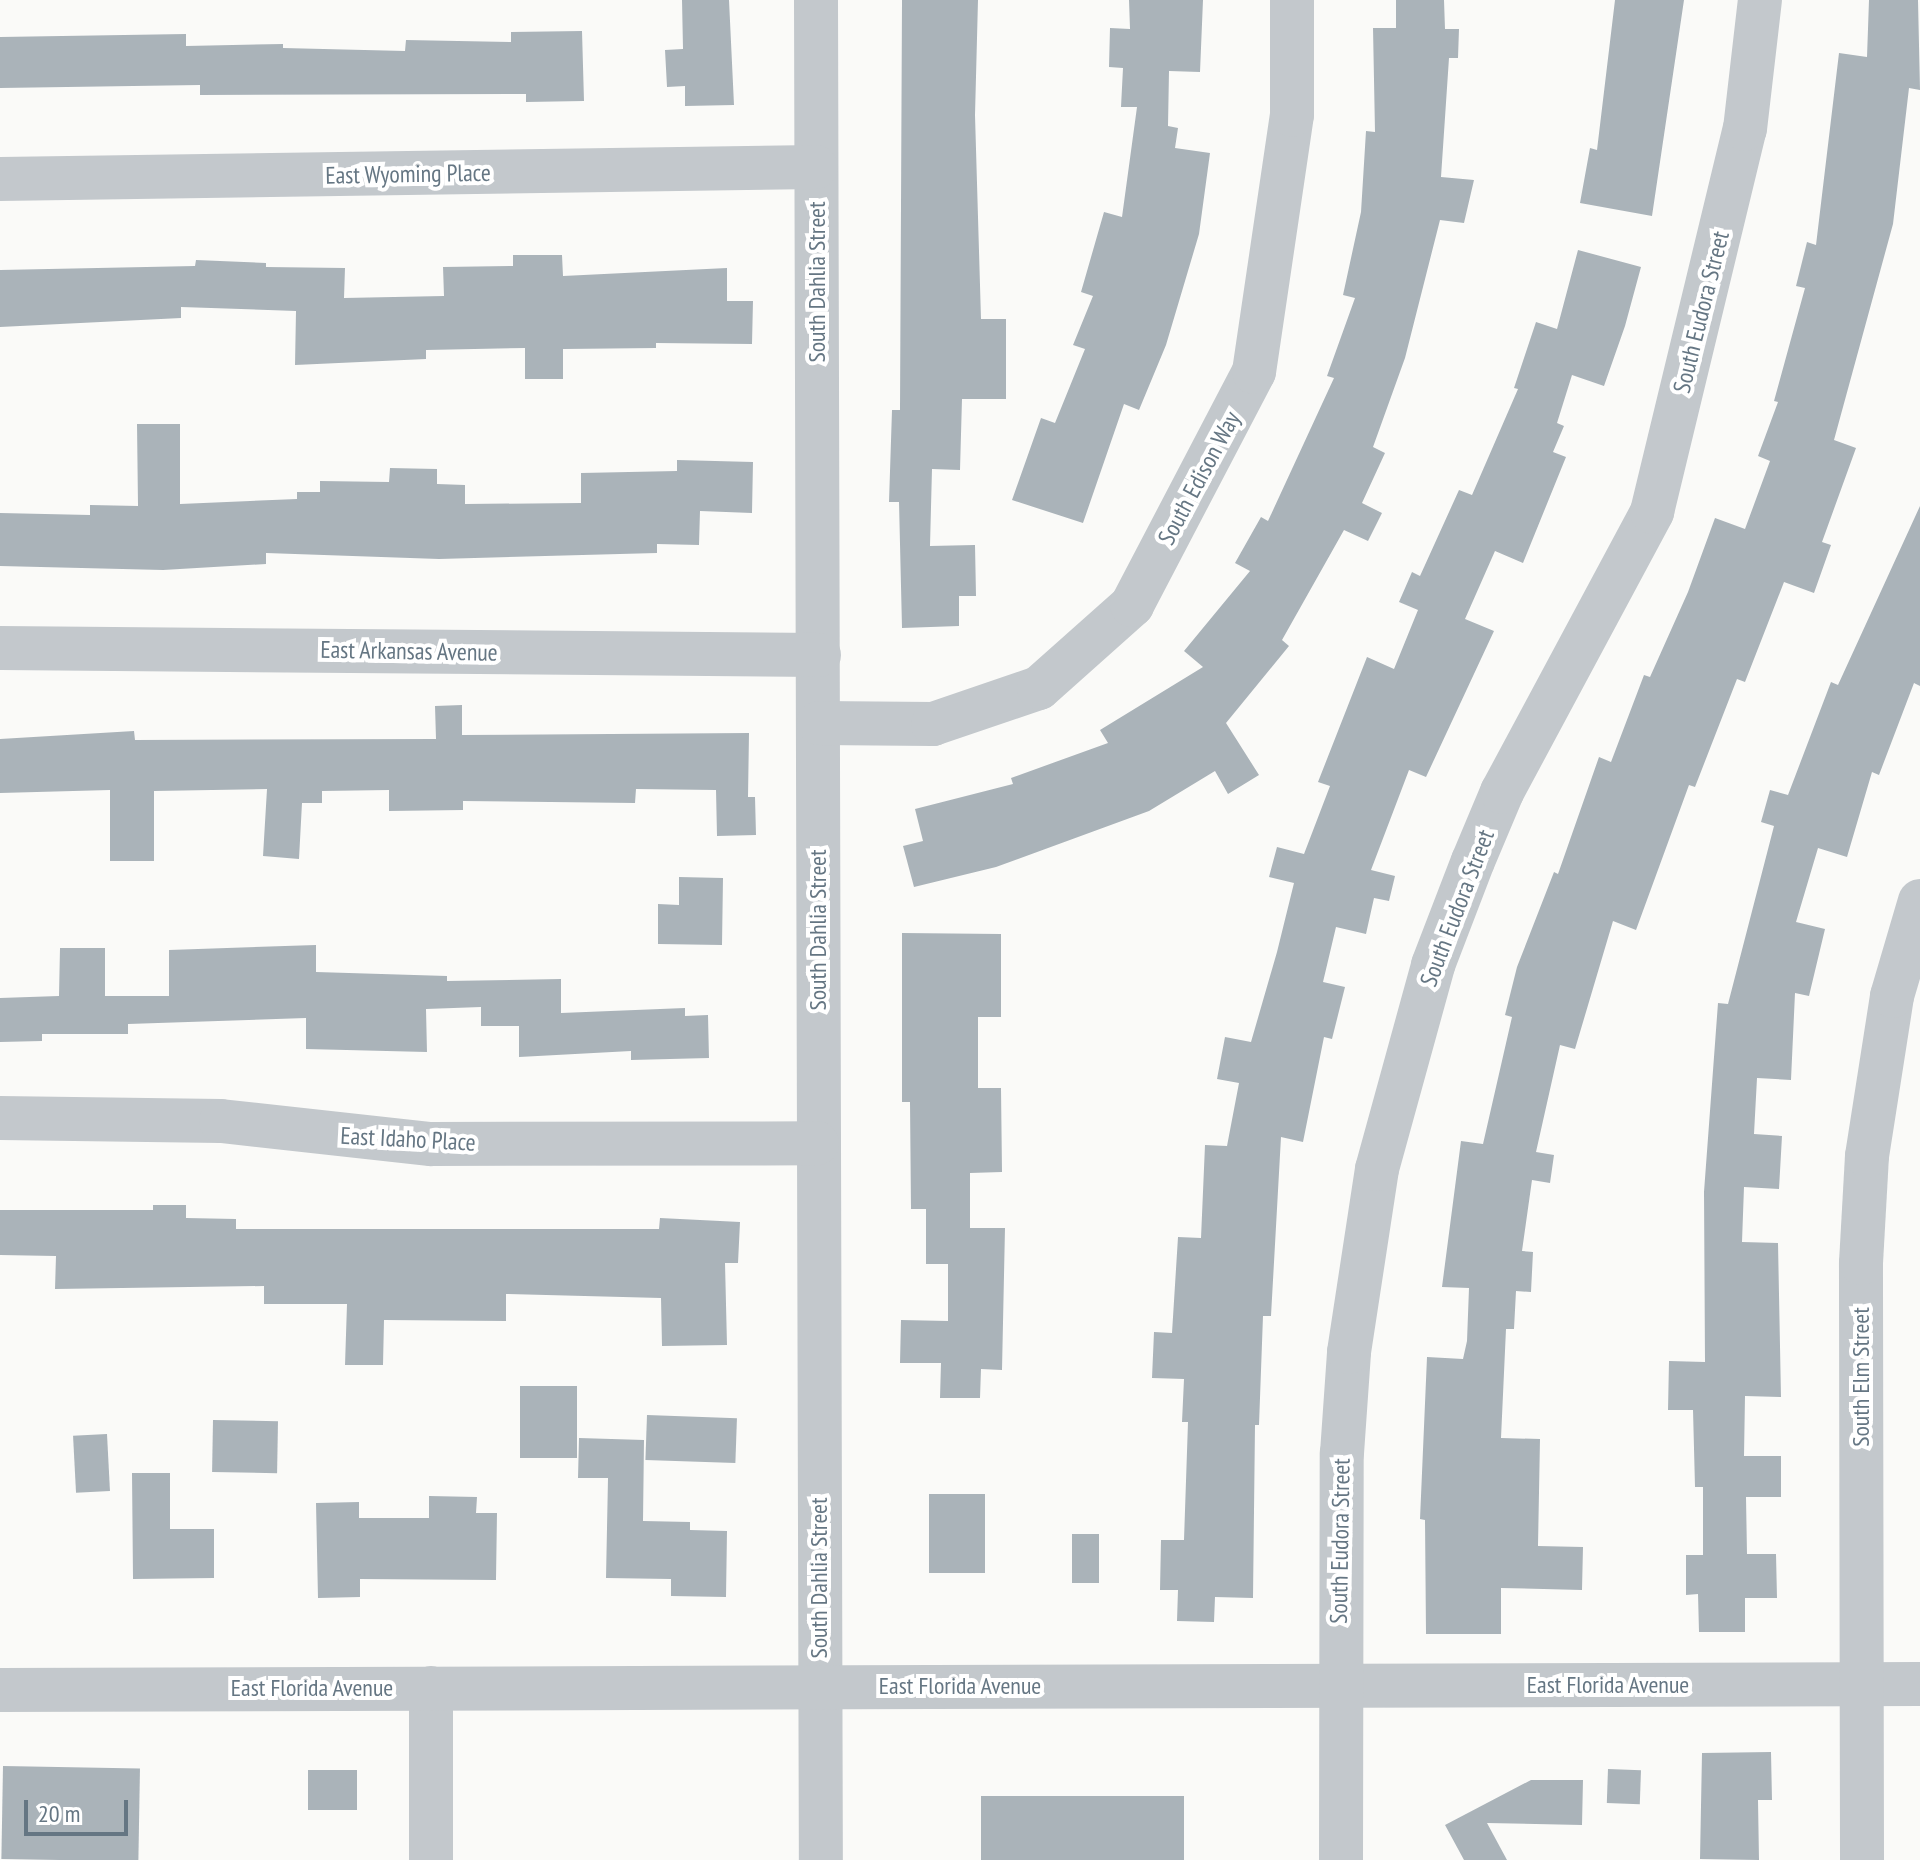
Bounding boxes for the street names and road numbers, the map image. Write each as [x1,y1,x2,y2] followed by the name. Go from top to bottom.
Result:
[325,158,491,190] street label: East Wyoming Place
[803,201,831,363] street label: South Dahlia Street
[1667,228,1735,396] street label: South Eudora Street
[1152,406,1246,550] street label: South Edison Way
[319,635,499,667] street label: East Arkansas Avenue
[1414,825,1500,991] street label: South Eudora Street
[804,849,832,1011] street label: South Dahlia Street
[340,1121,476,1157] street label: East Idaho Place
[1847,1307,1875,1447] street label: South Elm Street
[1324,1458,1356,1624] street label: South Eudora Street
[805,1497,833,1659] street label: South Dahlia Street
[1526,1671,1690,1699] street label: East Florida Avenue
[878,1672,1042,1700] street label: East Florida Avenue
[230,1674,394,1702] street label: East Florida Avenue

